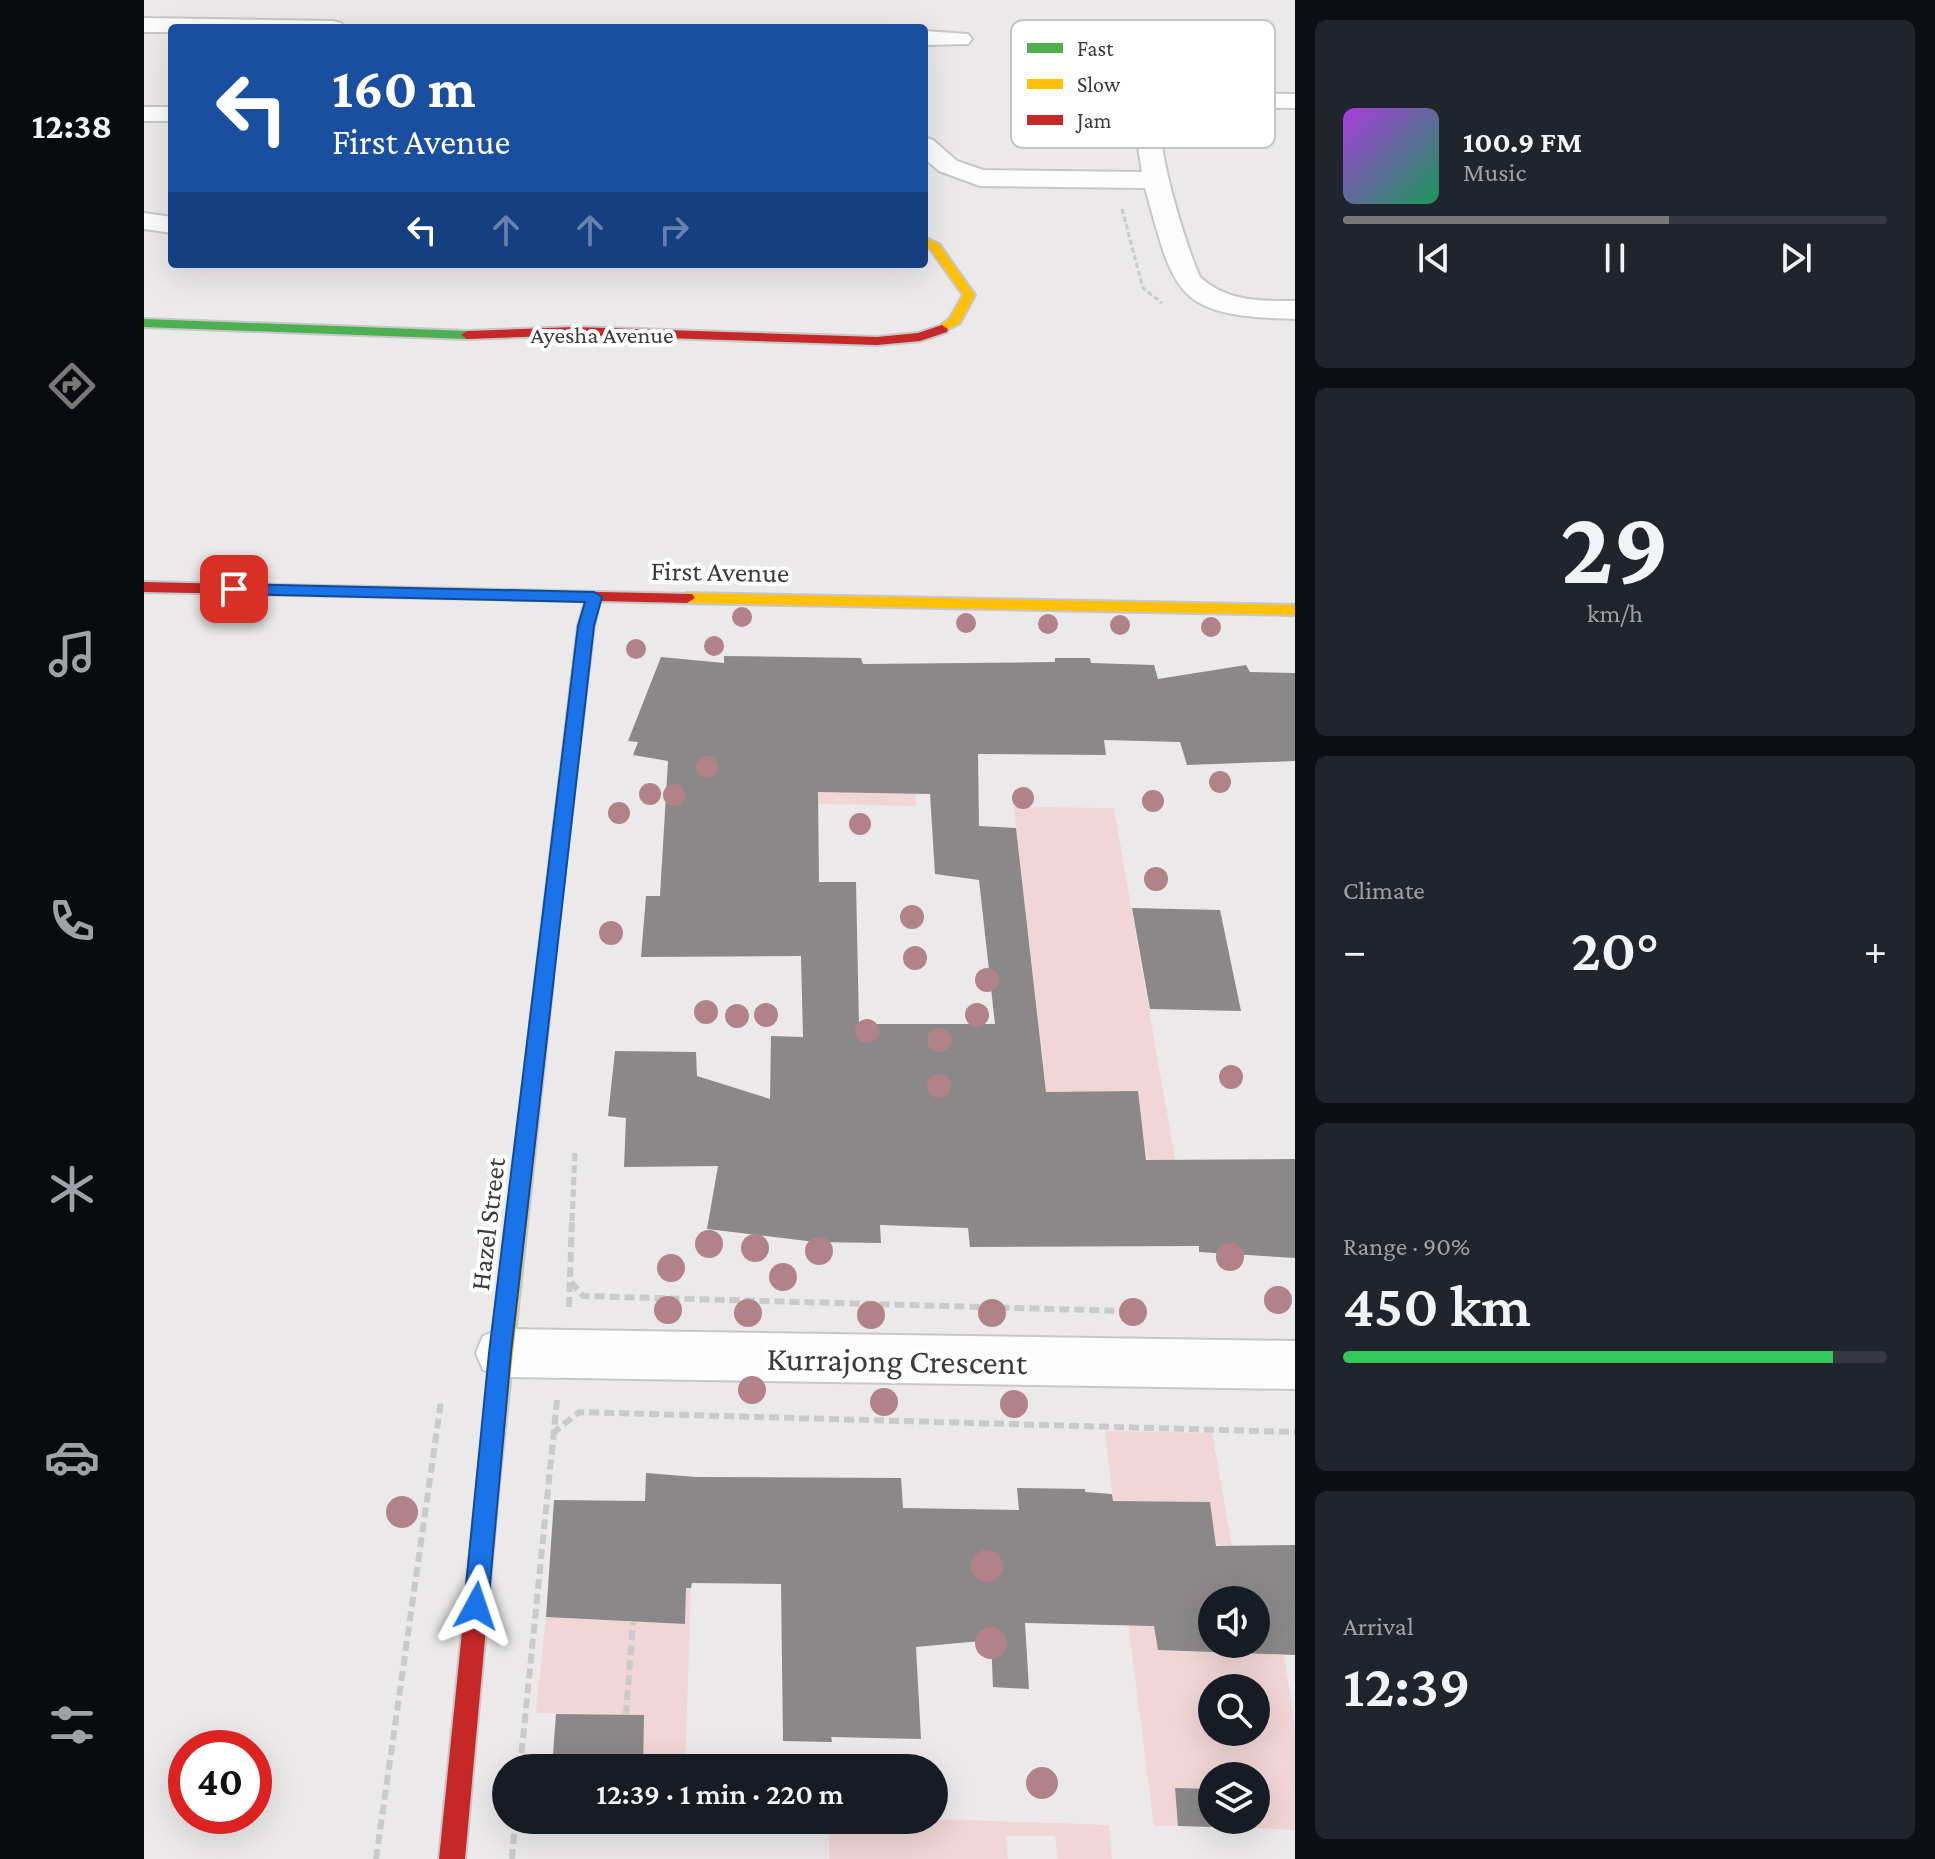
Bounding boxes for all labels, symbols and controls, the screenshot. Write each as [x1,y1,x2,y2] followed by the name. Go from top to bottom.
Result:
[1011,20,1275,148] legend
[1077,36,1114,61] text: Fast
[200,56,304,160] icon: left
[332,57,476,119] text: 160 m
[1077,72,1121,97] text: Slow
[32,106,112,146] text: 12:38
[1075,108,1112,133] text: Jam
[332,122,510,162] text: First Avenue
[1463,125,1582,158] text: 100.9 FM
[1463,158,1526,187] text: Music
[400,208,444,252] icon: left
[484,208,528,252] icon: ahead
[568,208,612,252] icon: ahead
[652,208,696,252] icon: right
[1412,236,1456,280] icon: previous
[1593,236,1637,280] icon: pause
[1774,236,1818,280] icon: next
[530,321,674,348] street label: Ayesha Avenue
[44,358,100,414] icon: directions
[1560,489,1670,604] text: 29
[200,555,268,623] pin
[650,555,790,588] street label: First Avenue
[212,567,256,611] icon: arrive
[1587,599,1643,628] text: km/h
[44,626,100,682] icon: music
[1343,876,1425,905] text: Climate
[44,893,100,949] icon: phone
[1571,916,1659,983] text: 20°
[1343,926,1366,974] text: −
[1864,926,1887,974] text: +
[464,1155,511,1292] street label: Hazel Street
[44,1161,100,1217] icon: climate
[1343,1232,1470,1261] text: Range · 90%
[1343,1272,1531,1339] text: 450 km
[766,1340,1028,1382] street label: Kurrajong Crescent
[44,1429,100,1485] icon: car
[434,1564,518,1648] position arrow
[1198,1586,1270,1834] map controls
[1198,1586,1270,1658] button: sound
[1343,1612,1414,1641] text: Arrival
[1343,1652,1471,1719] text: 12:39
[1198,1674,1270,1746] button: search
[44,1697,100,1753] icon: filters
[168,1730,272,1834] speed limit sign: 40
[1198,1762,1270,1834] button: layers
[596,1777,844,1810] text: 12:39 · 1 min · 220 m

